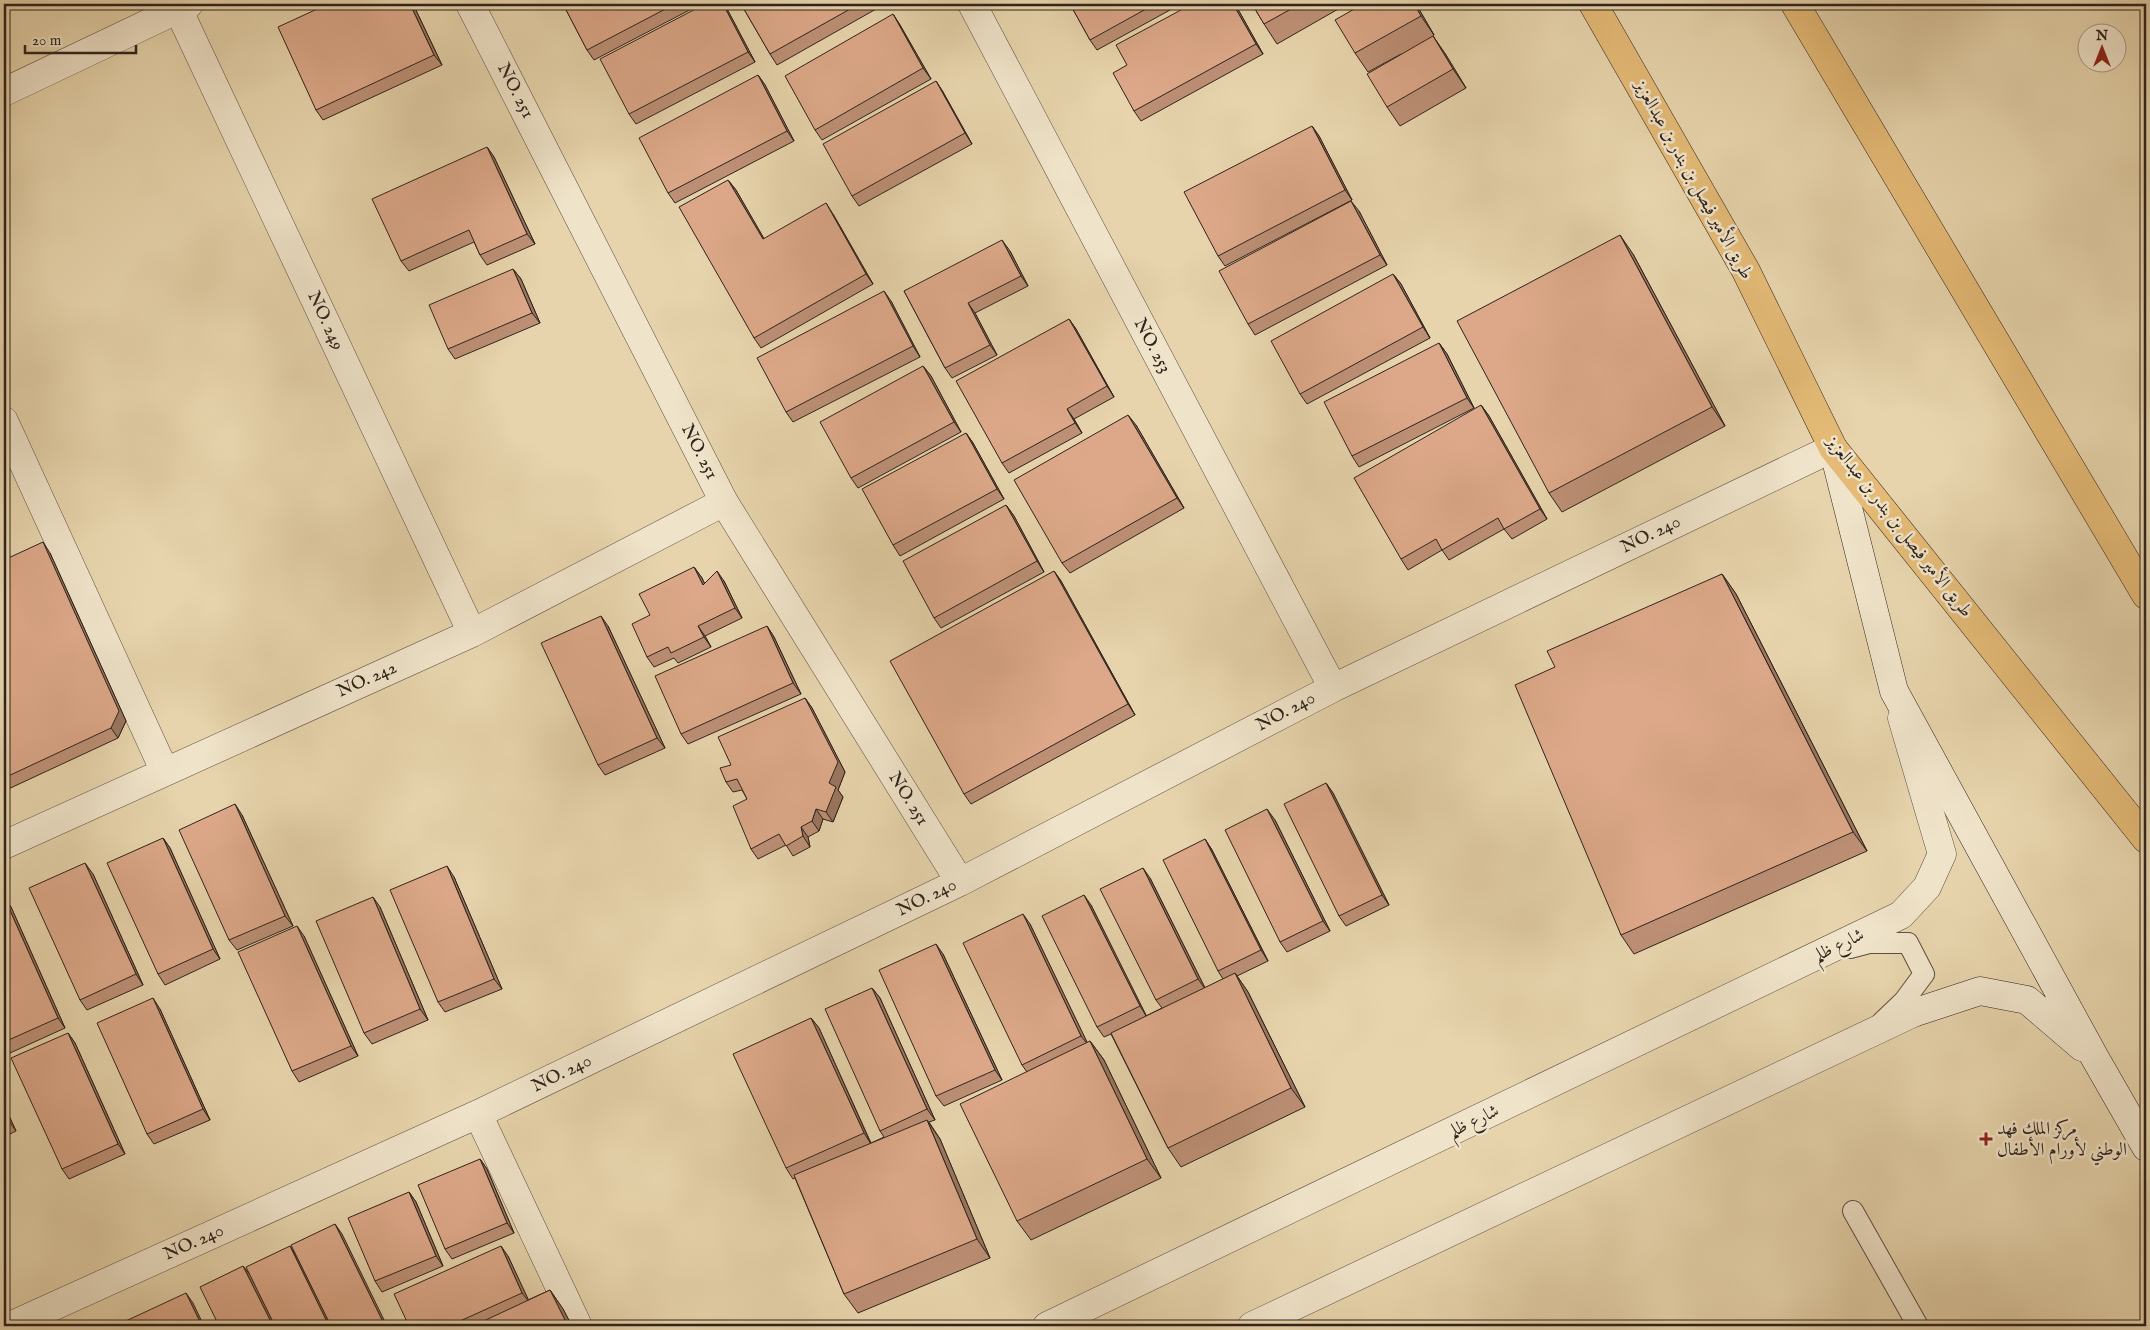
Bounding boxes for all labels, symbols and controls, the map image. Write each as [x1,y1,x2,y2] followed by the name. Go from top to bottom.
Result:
[25,22,136,54] scale bar
[2078,22,2128,72] north arrow
[2095,27,2108,45] text: N
[32,31,62,50] text: 20 m
[491,59,539,123] street label: NO. 251
[1628,73,1760,284] street label: طريق الأمير فيصل بن بندر بن عبدالعزيز
[301,288,349,354] street label: NO. 249
[1128,314,1176,378] street label: NO. 253
[675,420,723,484] street label: NO. 251
[1820,428,1980,623] street label: طريق الأمير فيصل بن بندر بن عبدالعزيز
[1617,511,1685,559] street label: NO. 240
[333,657,401,703] street label: NO. 242
[1252,687,1320,737] street label: NO. 240
[883,768,933,830] street label: NO. 251
[893,874,961,922] street label: NO. 240
[1810,924,1871,973] street label: شارع ظلم
[528,1050,596,1098] street label: NO. 240
[1445,1100,1506,1149] street label: شارع ظلم
[1997,1118,2127,1166] place label: مركز الملك فهد الوطني لأورام الأطفال
[1979,1132,1993,1146] marker: مركز الملك فهد الوطني لأورام الأطفال
[160,1220,228,1266] street label: NO. 240

